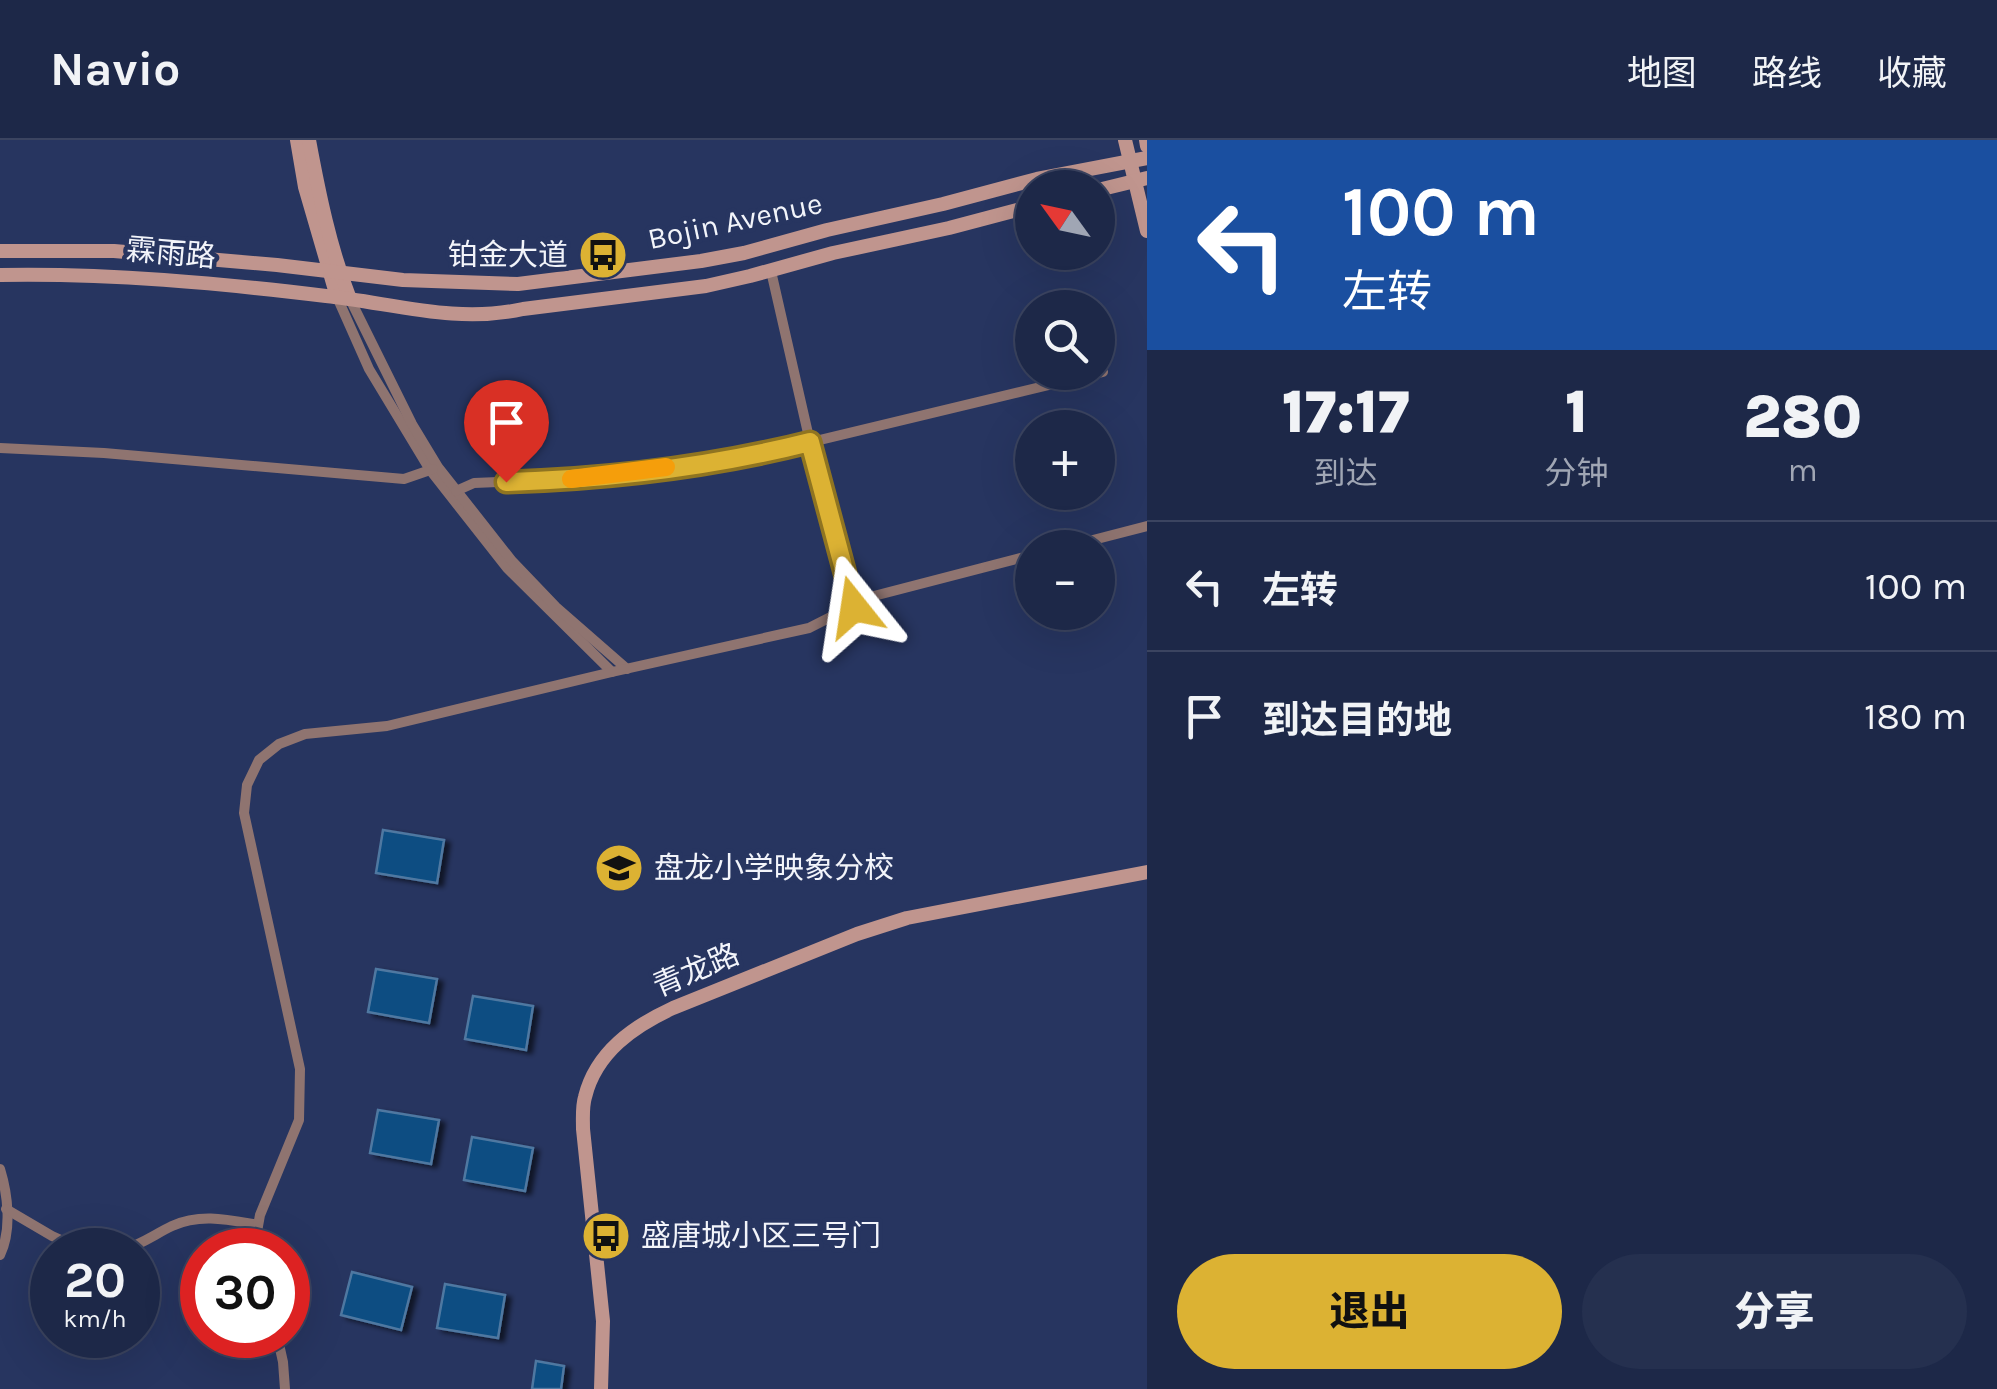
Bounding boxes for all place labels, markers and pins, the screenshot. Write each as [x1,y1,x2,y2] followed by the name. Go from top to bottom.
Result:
[577,229,629,281] bus stop icon: 铂金大道
[448,237,568,273] place label: 铂金大道
[464,380,549,483] pin
[593,842,645,894] school or university icon: 盘龙小学映象分校
[654,850,894,886] place label: 盘龙小学映象分校
[580,1210,632,1262] bus stop icon: 盛唐城小区三号门
[641,1218,881,1254] place label: 盛唐城小区三号门

